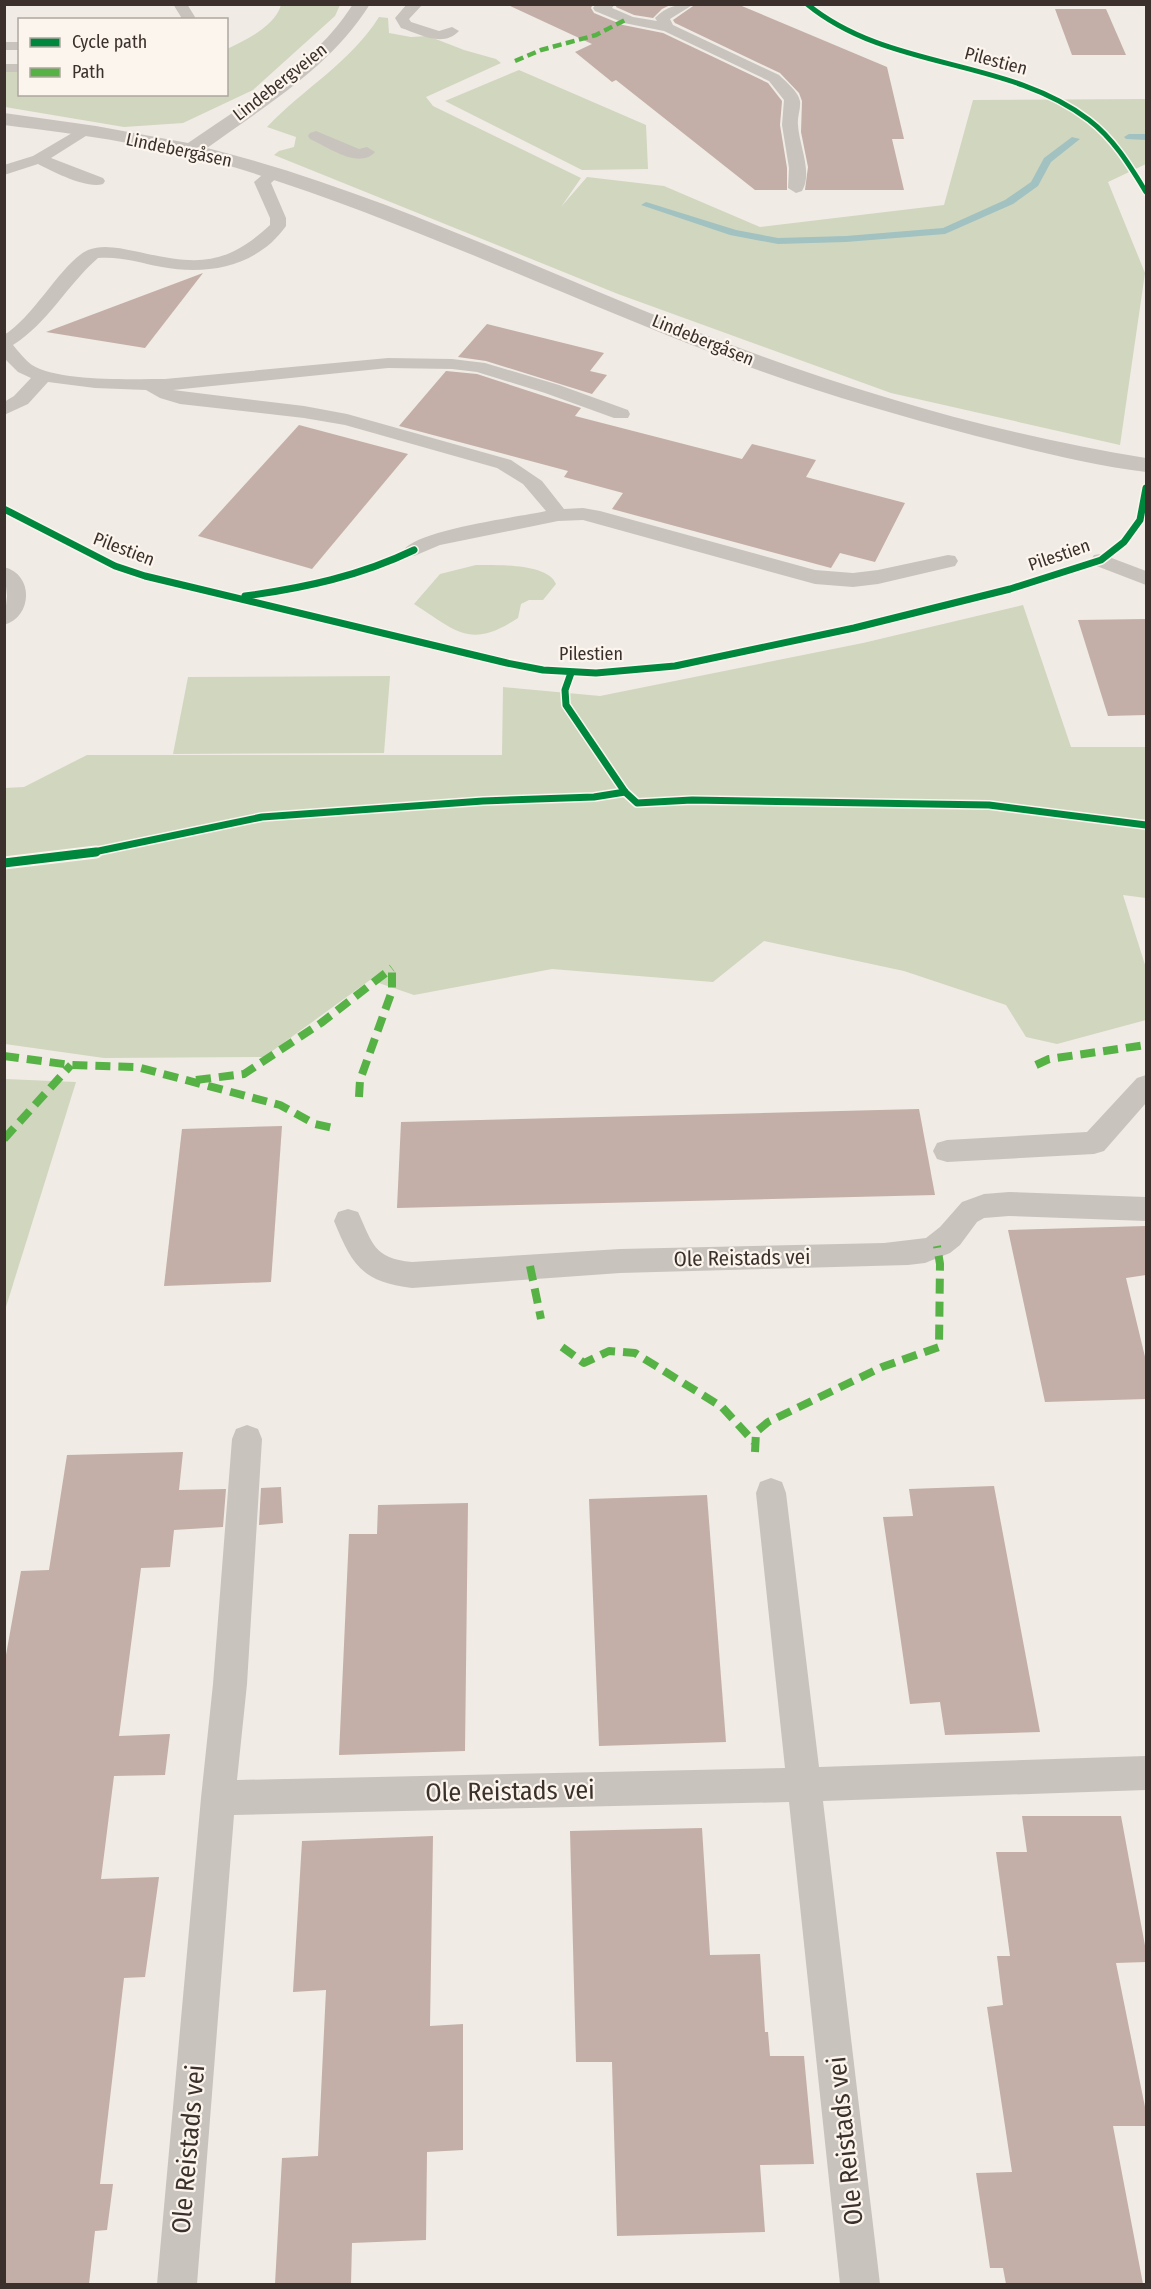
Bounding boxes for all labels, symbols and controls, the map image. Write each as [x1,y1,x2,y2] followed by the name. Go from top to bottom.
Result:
[18,18,228,96] legend
[72,31,147,53] text: Cycle path
[229,38,331,126] street label: Lindebergveien
[962,42,1030,80] street label: Pilestien
[72,61,105,83] text: Path
[124,128,234,172] street label: Lindebergåsen
[649,310,757,370] street label: Lindebergåsen
[90,527,158,571] street label: Pilestien
[1025,534,1093,576] street label: Pilestien
[559,643,623,665] street label: Pilestien
[673,1244,811,1272] street label: Ole Reistads vei
[425,1775,595,1808] street label: Ole Reistads vei
[821,2055,870,2227] street label: Ole Reistads vei
[166,2063,211,2235] street label: Ole Reistads vei

